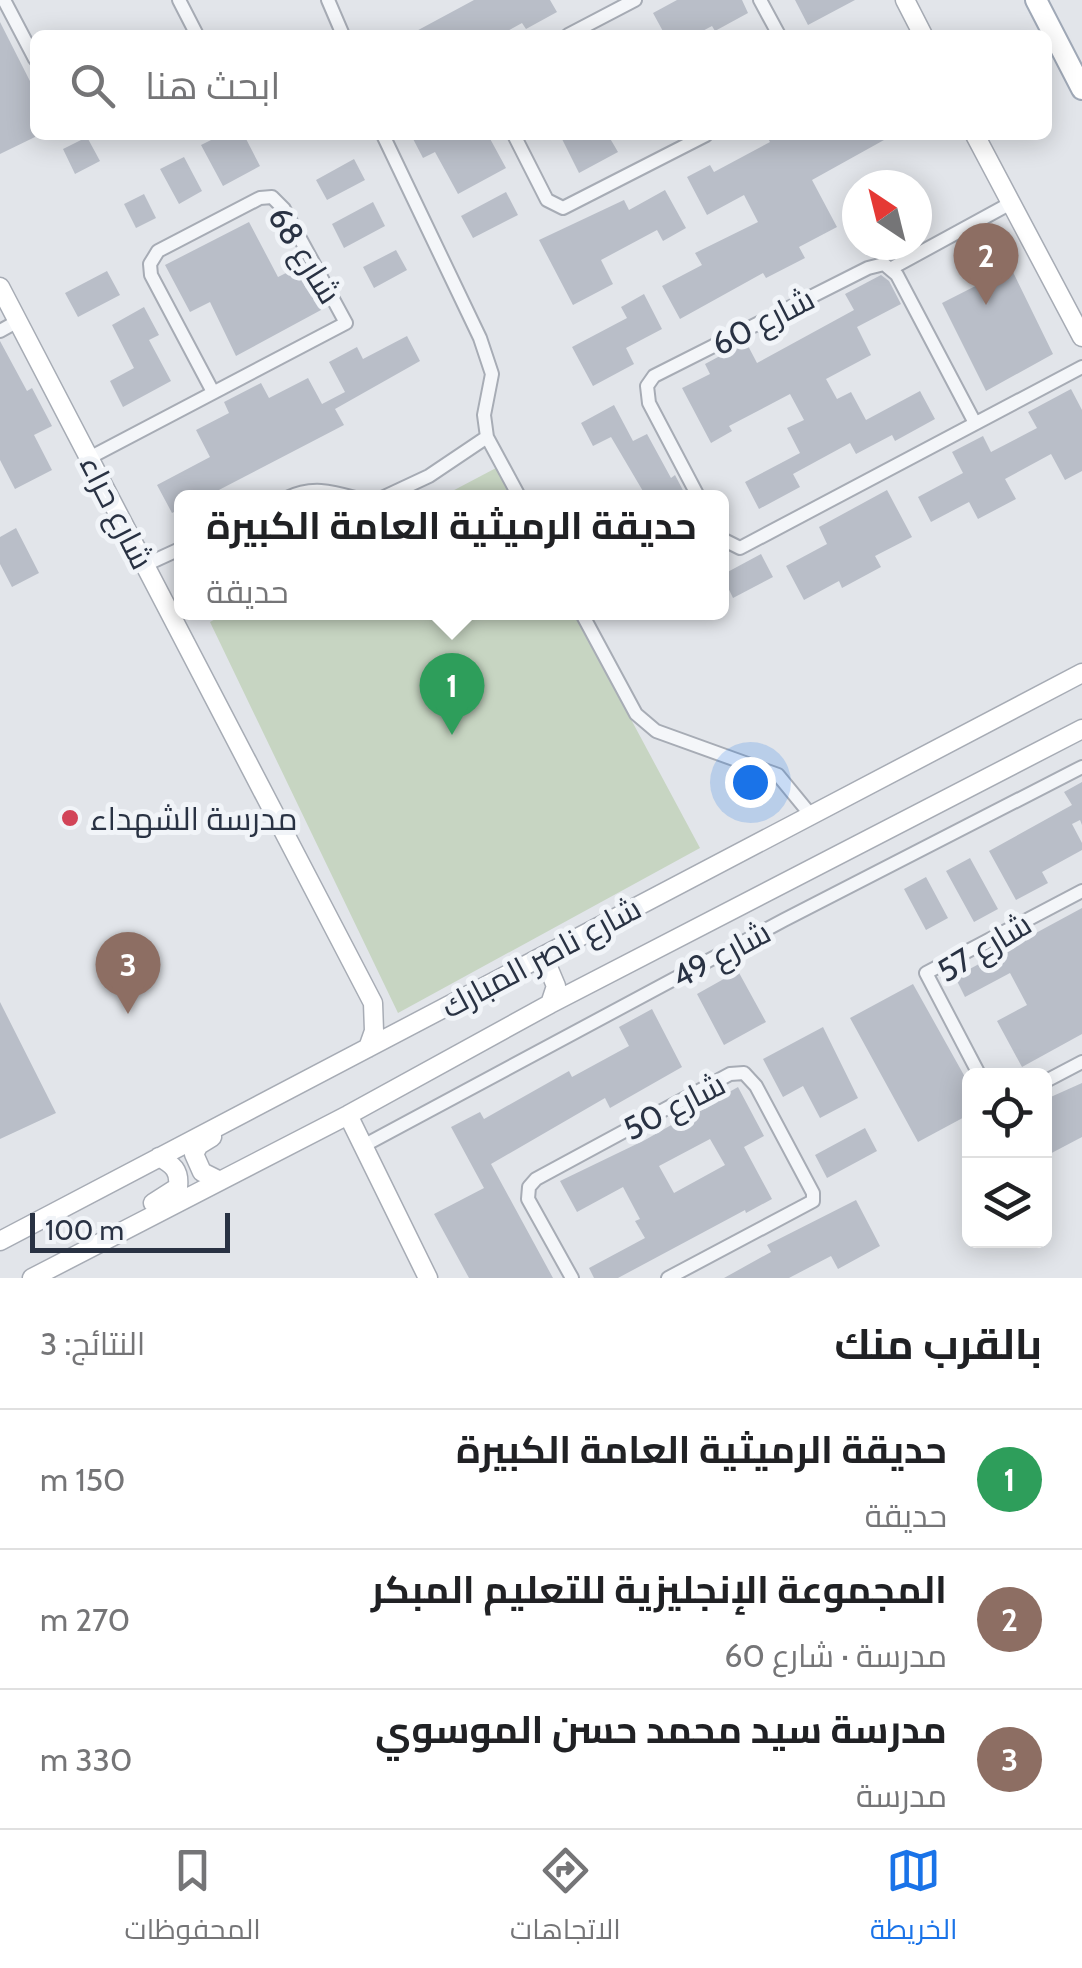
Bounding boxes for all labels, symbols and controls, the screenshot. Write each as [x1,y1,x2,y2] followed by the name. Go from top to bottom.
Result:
[30,30,1052,140] search box
[65,58,120,113] icon: search
[145,62,281,109] text: ابحث هنا
[842,170,932,260] north arrow
[258,199,350,312] street label: شارع 68
[954,222,1018,305] pin: 2
[705,279,822,366] street label: شارع 60
[69,449,162,577] street label: شارع حراء
[174,490,729,620] popup
[206,502,697,549] text: حديقة الرميثية العامة الكبيرة
[206,572,289,611] text: حديقة
[420,652,484,735] pin: 1
[725,757,776,808] your location
[90,799,297,838] place label: مدرسة الشهداء
[59,807,81,829] marker: مدرسة الشهداء
[435,888,649,1029] street label: شارع ناصر المبارك
[930,904,1040,993] street label: شارع 57
[665,912,778,999] street label: شارع 49
[96,932,160,1014] pin: 3
[617,1064,733,1151] street label: شارع 50
[962,1068,1052,1248] map controls
[962,1068,1052,1158] button: locate
[962,1158,1052,1248] button: layers
[30,1208,230,1252] scale bar
[45,1213,124,1247] text: 100 m
[834,1318,1042,1370] text: بالقرب منك
[40,1324,145,1363] text: النتائج: 3
[456,1426,947,1473] text: حديقة الرميثية العامة الكبيرة
[40,1460,125,1499] text: 150 m
[1004,1460,1015,1499] text: 1
[865,1496,947,1535] text: حديقة
[371,1566,947,1613] text: المجموعة الإنجليزية للتعليم المبكر
[40,1600,130,1639] text: 270 m
[1001,1600,1018,1639] text: 2
[724,1636,947,1675] text: مدرسة · شارع 60
[375,1706,947,1753] text: مدرسة سيد محمد حسن الموسوي
[40,1740,132,1779] text: 330 m
[1001,1740,1018,1779] text: 3
[856,1776,947,1815] text: مدرسة
[125,1843,261,1955] tab: المحفوظات
[510,1843,621,1955] tab: الاتجاهات
[870,1843,957,1955] tab: الخريطة

